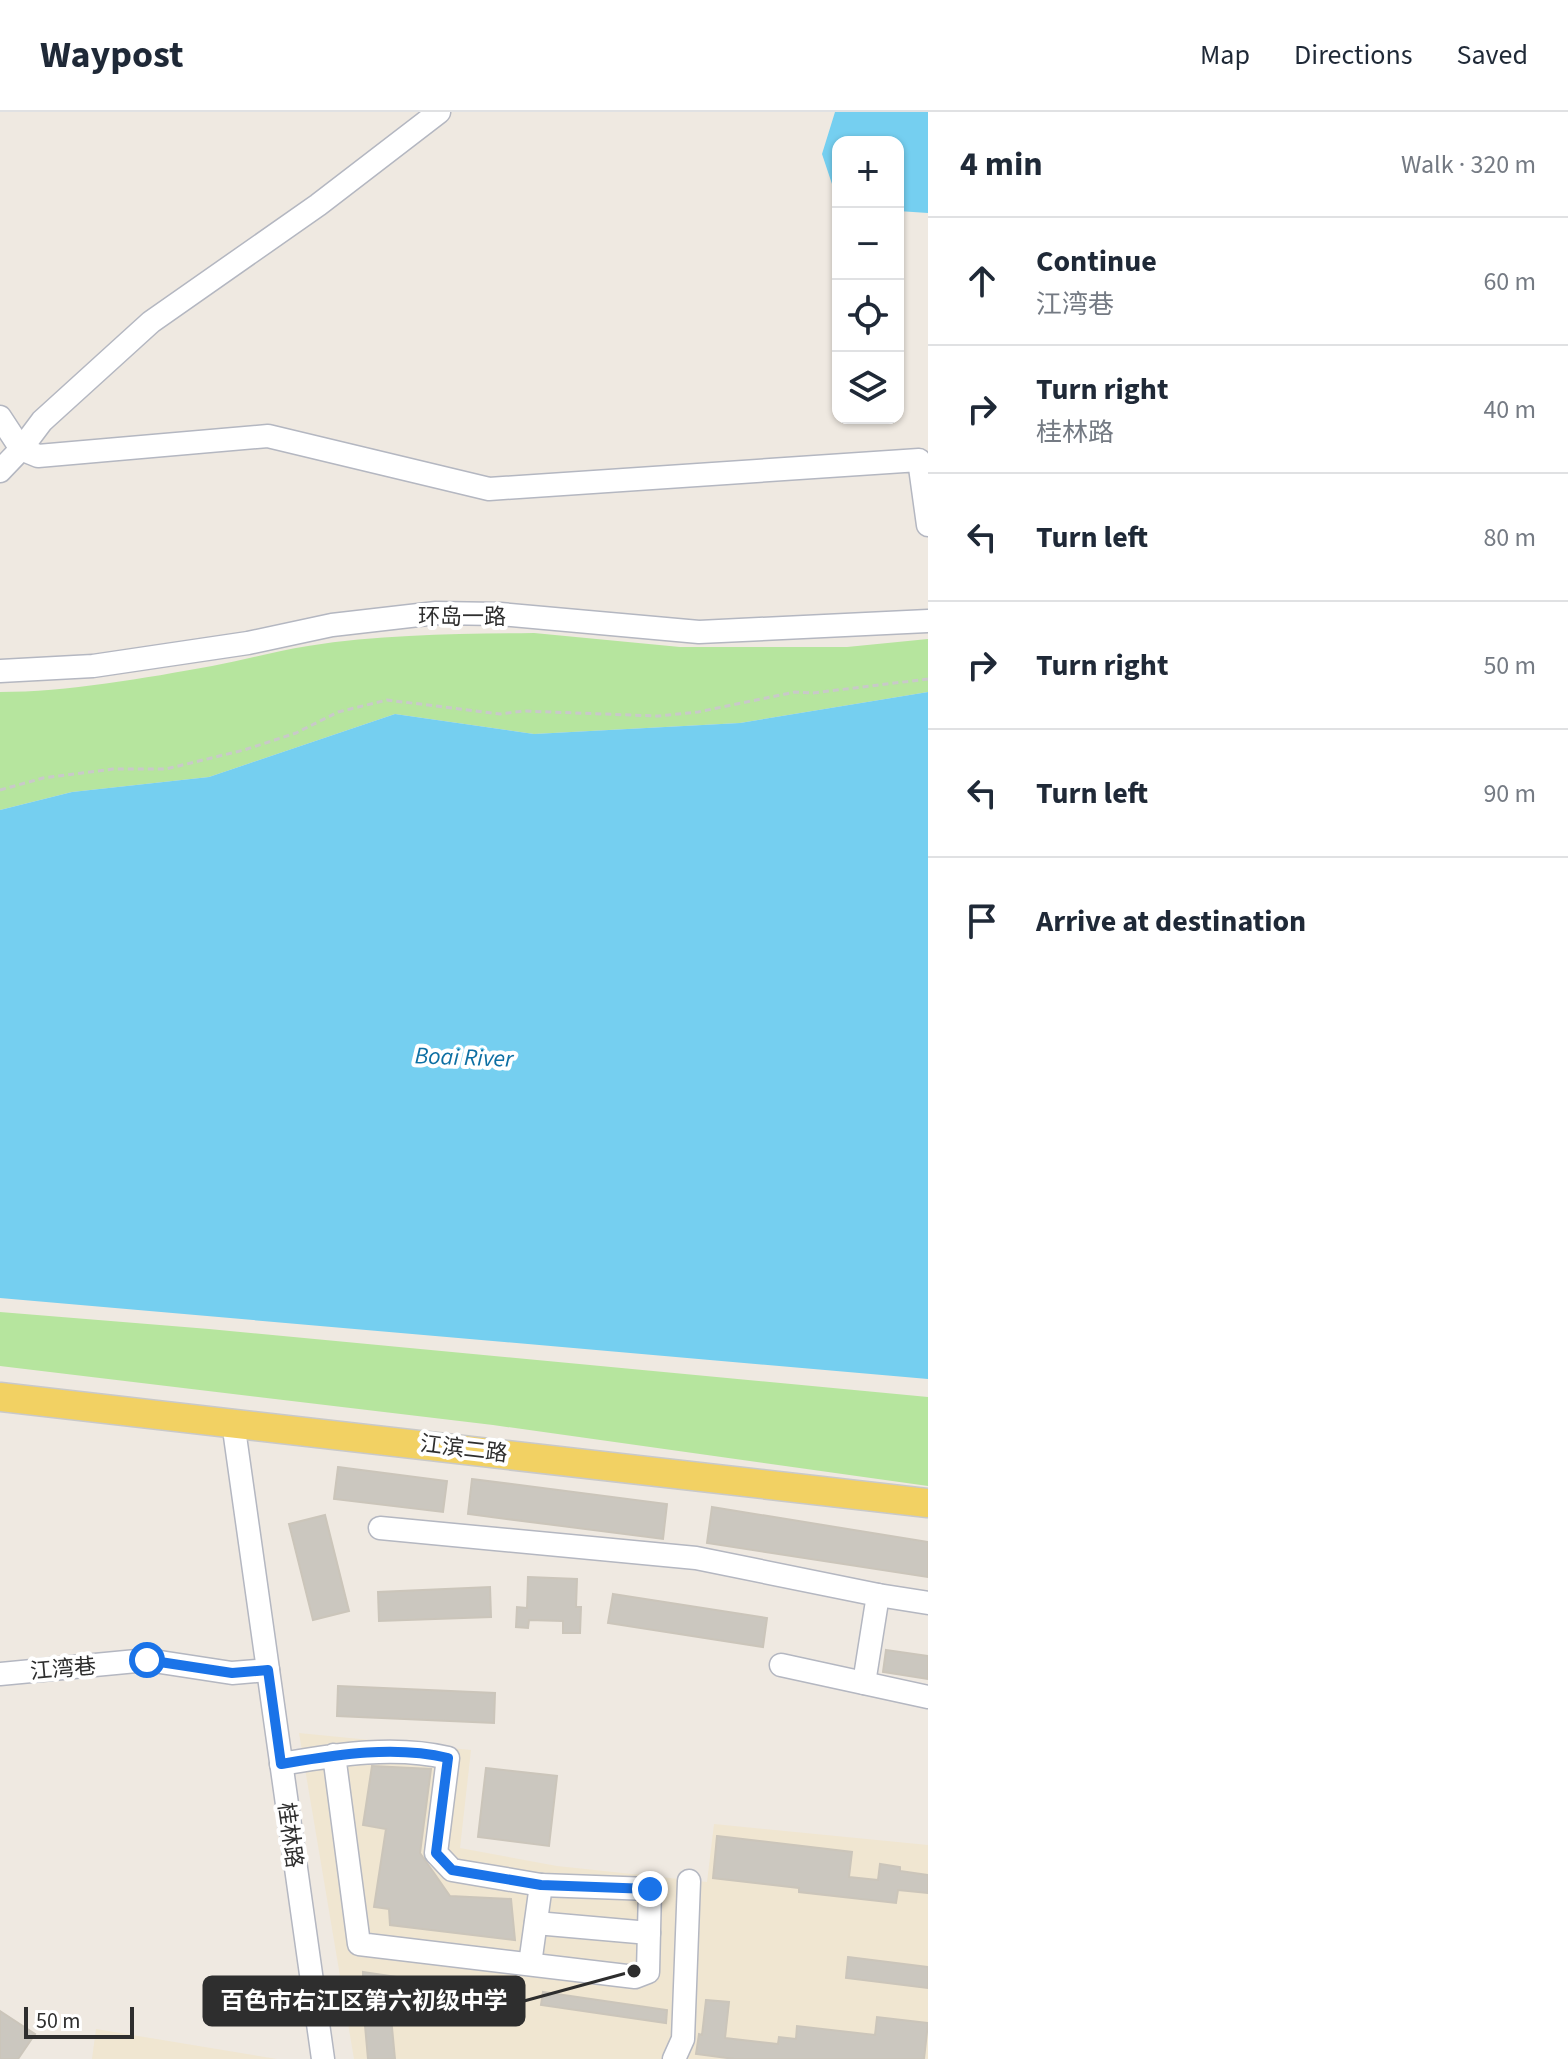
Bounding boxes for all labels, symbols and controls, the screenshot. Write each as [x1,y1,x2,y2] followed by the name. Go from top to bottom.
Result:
[40,28,184,82] text: Waypost
[1200,35,1250,75] text: Map
[1294,35,1413,75] text: Directions
[1457,35,1528,75] text: Saved
[832,136,904,424] map controls
[832,136,904,208] button: +
[960,140,1043,189] text: 4 min
[1401,146,1536,183] text: Walk · 320 m
[832,208,904,280] button: −
[1036,240,1157,283] text: Continue
[960,259,1004,303] icon: ahead
[1483,263,1536,300] text: 60 m
[832,280,904,352] button: locate
[1036,286,1114,323] text: 江湾巷
[832,352,904,424] button: layers
[1036,368,1168,411] text: Turn right
[960,387,1004,431] icon: right
[1483,391,1536,428] text: 40 m
[1036,414,1114,451] text: 桂林路
[960,515,1004,559] icon: left
[1036,516,1148,559] text: Turn left
[1483,519,1536,556] text: 80 m
[418,601,506,633] street label: 环岛一路
[960,643,1004,687] icon: right
[1036,644,1168,687] text: Turn right
[1483,647,1536,684] text: 50 m
[960,771,1004,815] icon: left
[1036,772,1148,815] text: Turn left
[1483,775,1536,812] text: 90 m
[960,899,1004,943] icon: arrive
[1036,900,1306,943] text: Arrive at destination
[414,1038,516,1077] water label: Boai River
[418,1428,510,1470] street label: 江滨二路
[129,1642,165,1678] route start
[29,1650,97,1688] street label: 江湾巷
[270,1800,310,1870] street label: 桂林路
[632,1871,668,1907] route end
[204,1977,524,2025] callout: 百色市右江区第六初级中学
[220,1984,508,2019] text: 百色市右江区第六初级中学
[24,2003,134,2039] scale bar
[36,2005,81,2037] text: 50 m

